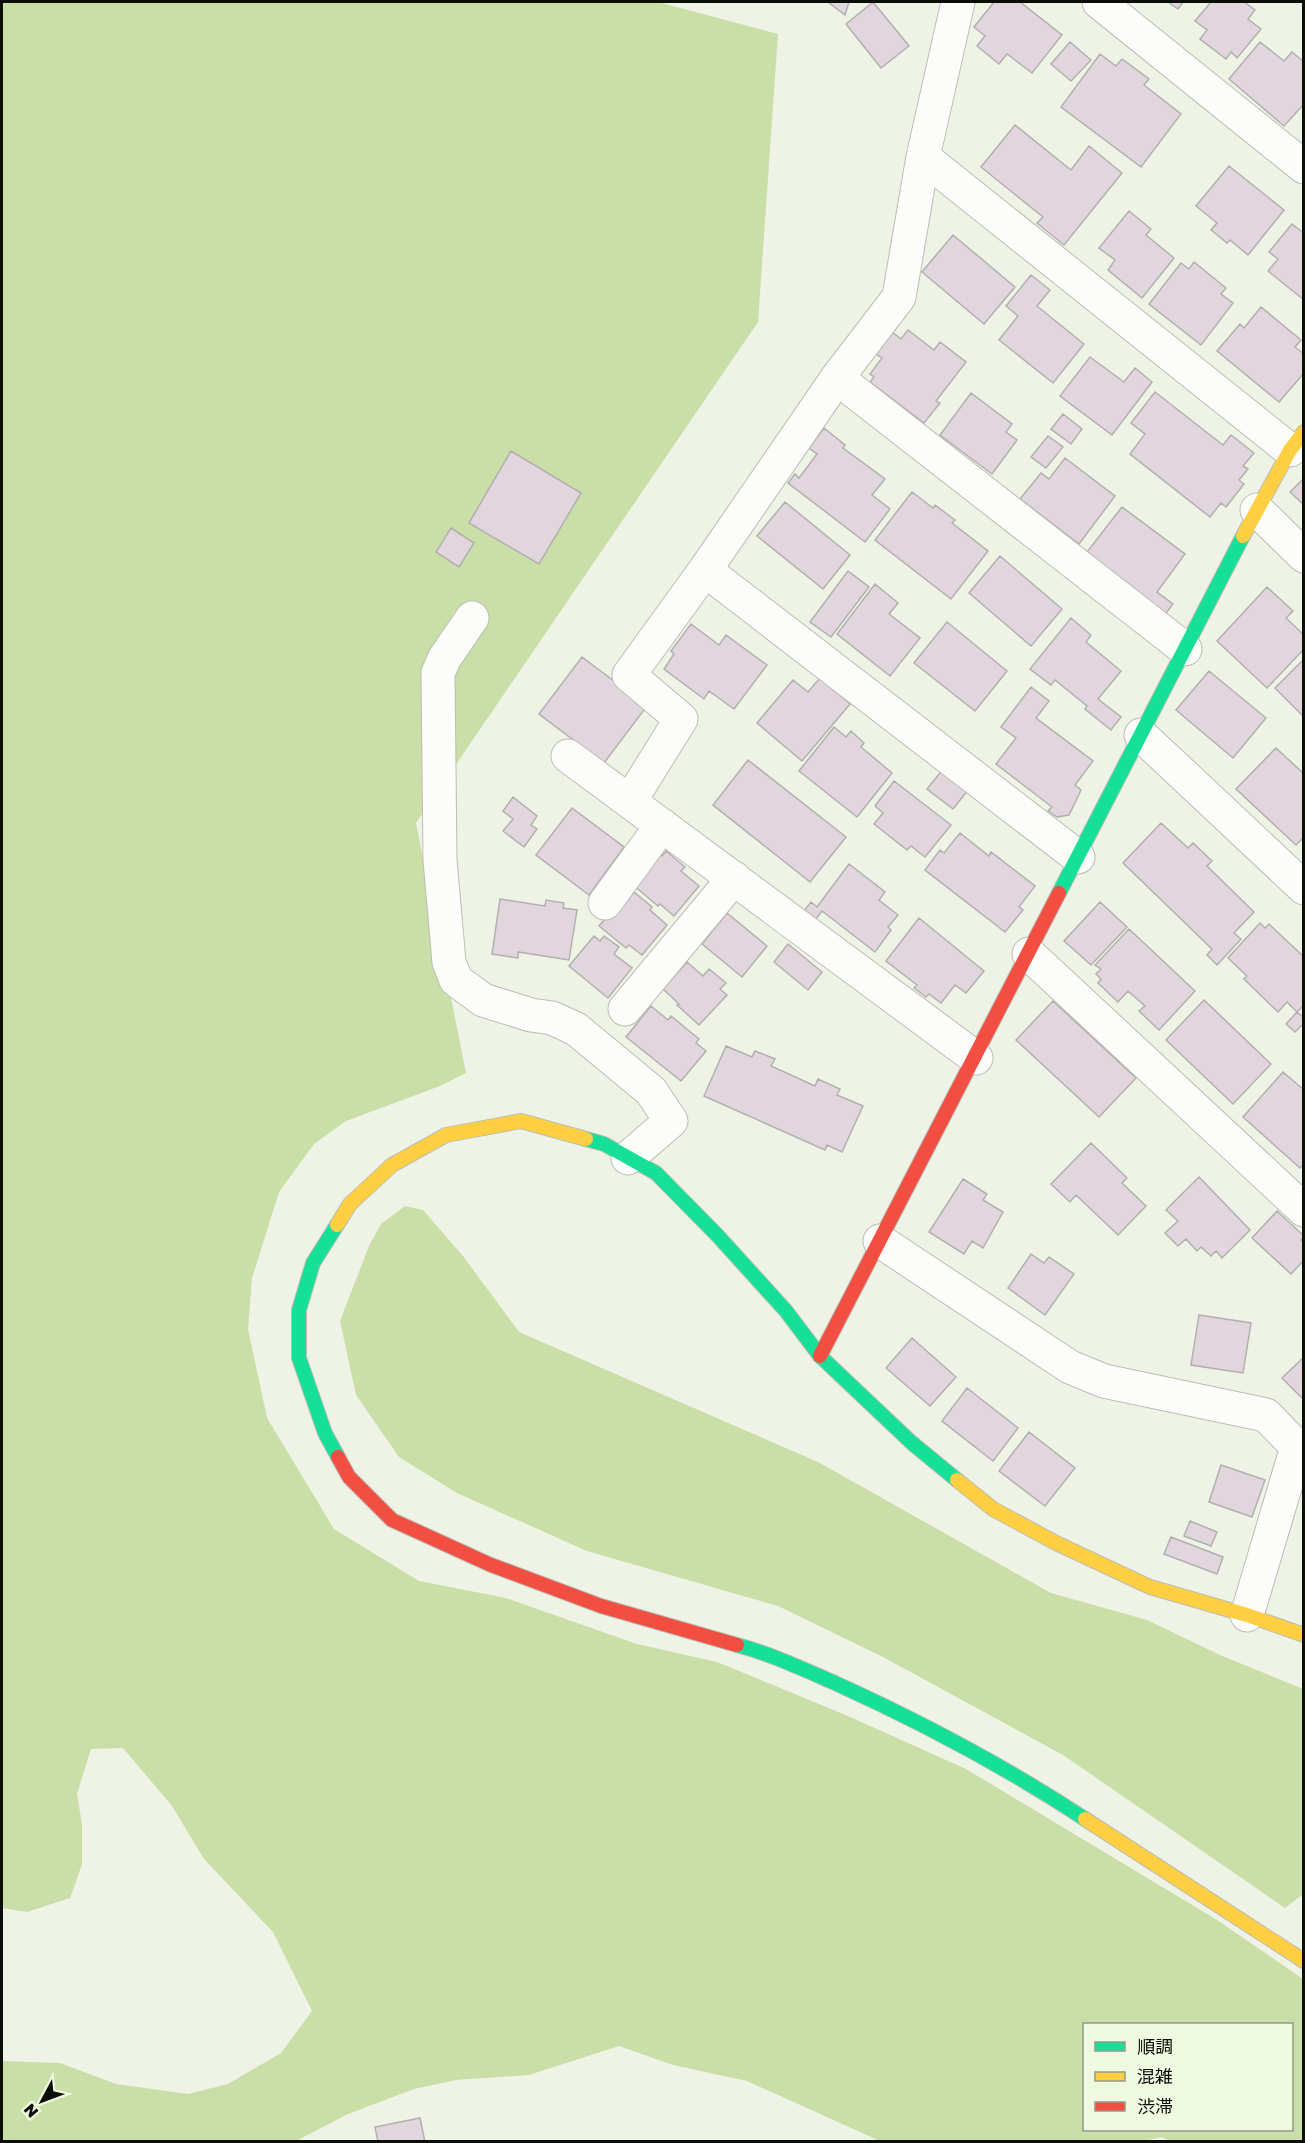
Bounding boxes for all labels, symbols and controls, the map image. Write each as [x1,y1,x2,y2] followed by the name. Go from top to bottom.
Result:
[1083,2023,1293,2131] legend
[1137,2035,1173,2057] text: 順調
[1137,2065,1173,2087] text: 混雑
[12,2071,72,2131] north arrow
[1137,2095,1173,2117] text: 渋滞
[19,2100,42,2122] text: N

